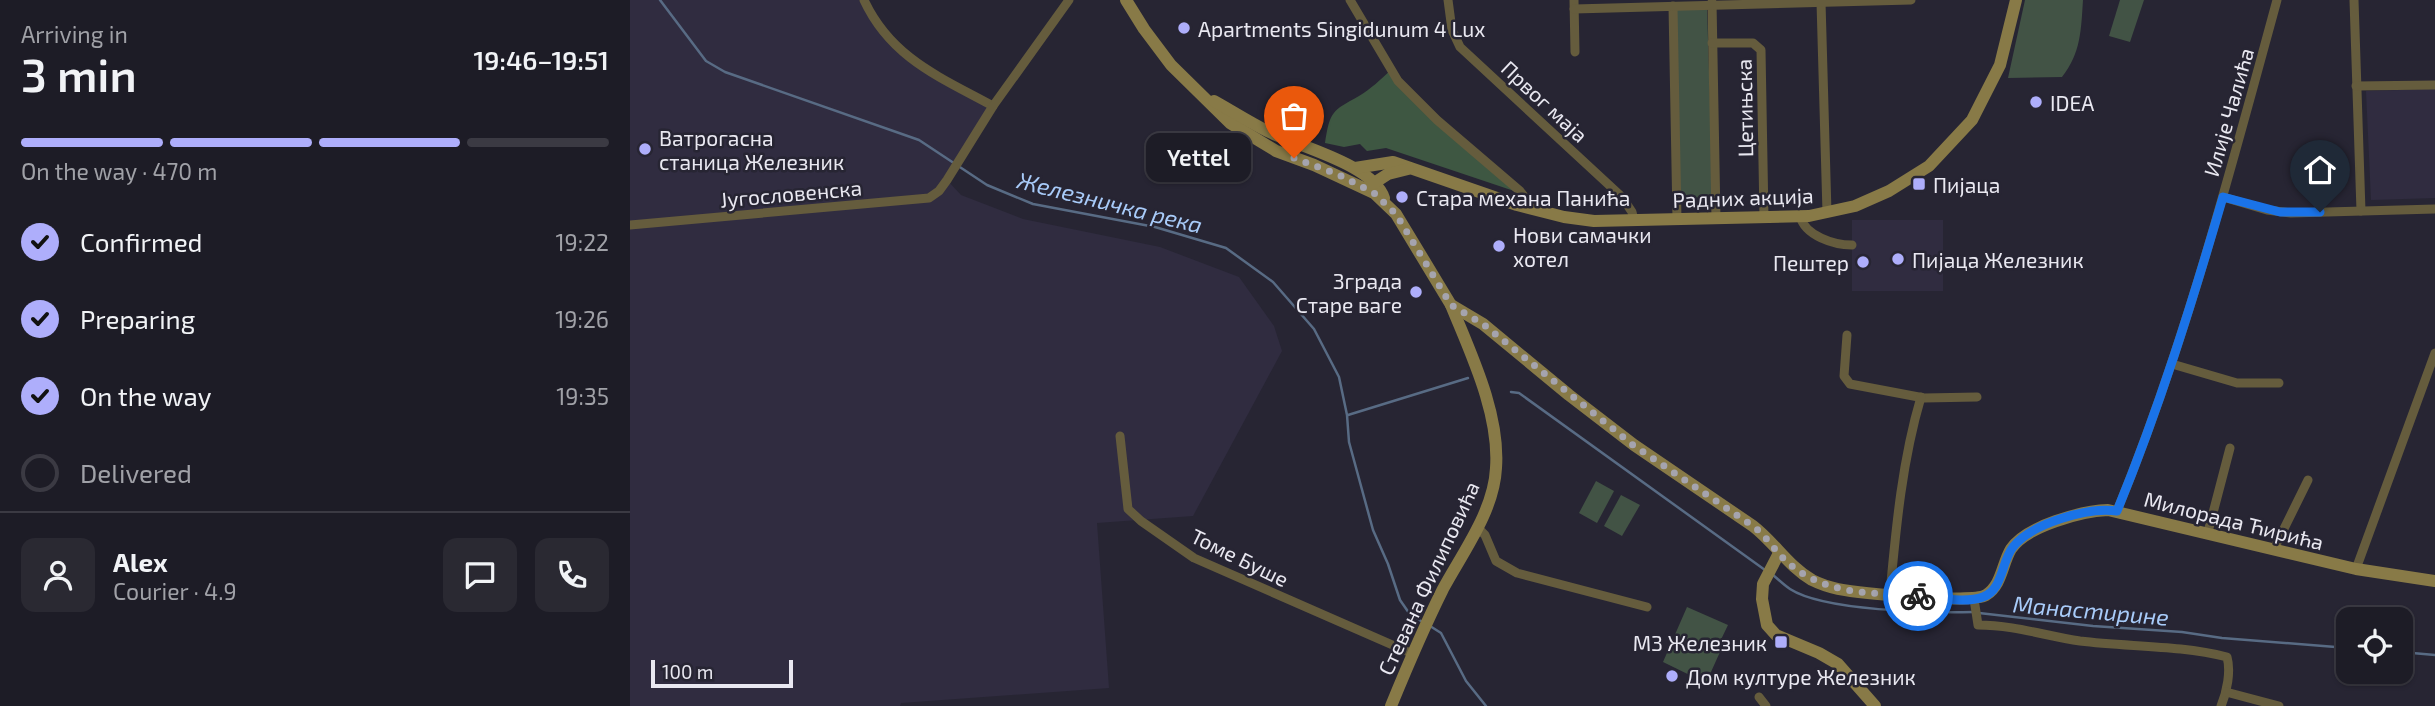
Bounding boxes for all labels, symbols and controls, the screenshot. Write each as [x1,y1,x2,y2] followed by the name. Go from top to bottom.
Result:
[1198,16,1485,41] place label: Apartments Singidunum 4 Lux
[21,20,128,48] text: Arriving in
[1176,20,1192,36] marker: Apartments Singidunum 4 Lux
[474,44,609,75] text: 19:46–19:51
[2198,45,2259,179] street label: Илије Чалића
[21,46,137,101] text: 3 min
[1496,55,1593,148] street label: Првог маја
[1731,59,1757,157] street label: Цетињска
[1264,86,1324,158] pin
[2050,90,2094,115] place label: IDEA
[2028,94,2044,110] marker: IDEA
[1275,97,1313,135] icon: bag
[659,125,844,174] place label: Ватрогасна станица Железник
[1147,134,1252,182] callout: Yettel
[2290,140,2350,212] pin
[637,141,653,157] marker: Ватрогасна станица Железник
[1167,143,1230,171] text: Yettel
[2301,151,2339,189] icon: home
[21,157,218,185] text: On the way · 470 m
[1013,165,1206,239] water label: Железничка река
[1933,172,2000,198] place label: Пијаца
[719,174,863,213] street label: Југословенска
[1911,176,1927,192] marker: Пијаца
[1672,182,1814,213] street label: Радних акција
[1416,185,1630,210] place label: Стара механа Панића
[1394,189,1410,205] marker: Стара механа Панића
[1513,222,1652,271] place label: Нови самачки хотел
[21,223,59,261] icon: check
[80,226,203,257] text: Confirmed
[555,228,609,256] text: 19:22
[1491,238,1507,254] marker: Нови самачки хотел
[1912,247,2084,273] place label: Пијаца Железник
[1773,250,1849,275] place label: Пештер
[1890,251,1906,267] marker: Пијаца Железник
[1855,254,1871,270] marker: Пештер
[1296,268,1402,317] place label: Зграда Старе ваге
[1408,284,1424,300] marker: Зграда Старе ваге
[21,300,59,338] icon: check
[80,303,195,334] text: Preparing
[555,305,609,333] text: 19:26
[21,377,59,415] icon: check
[80,380,211,411] text: On the way
[556,382,609,410] text: 19:35
[80,457,192,488] text: Delivered
[1372,477,1484,679] street label: Стевана Филиповића
[2142,486,2326,554] street label: Милорада Ћирића
[1187,523,1293,592] street label: Томе Буше
[21,538,95,612] button: person
[443,538,517,612] button: chat
[535,538,609,612] button: phone
[113,546,168,577] text: Alex
[1883,561,1953,631] courier
[113,577,237,605] text: Courier · 4.9
[1899,577,1937,615] icon: bike
[2012,589,2170,631] water label: Манастирине
[2336,607,2413,684] map controls
[2336,607,2413,684] button: locate
[1633,630,1767,655] place label: МЗ Железник
[1773,634,1789,650] marker: МЗ Железник
[651,657,793,689] scale bar
[662,660,713,683] text: 100 m
[1686,664,1916,690] place label: Дом културе Железник
[1664,668,1680,684] marker: Дом културе Железник

